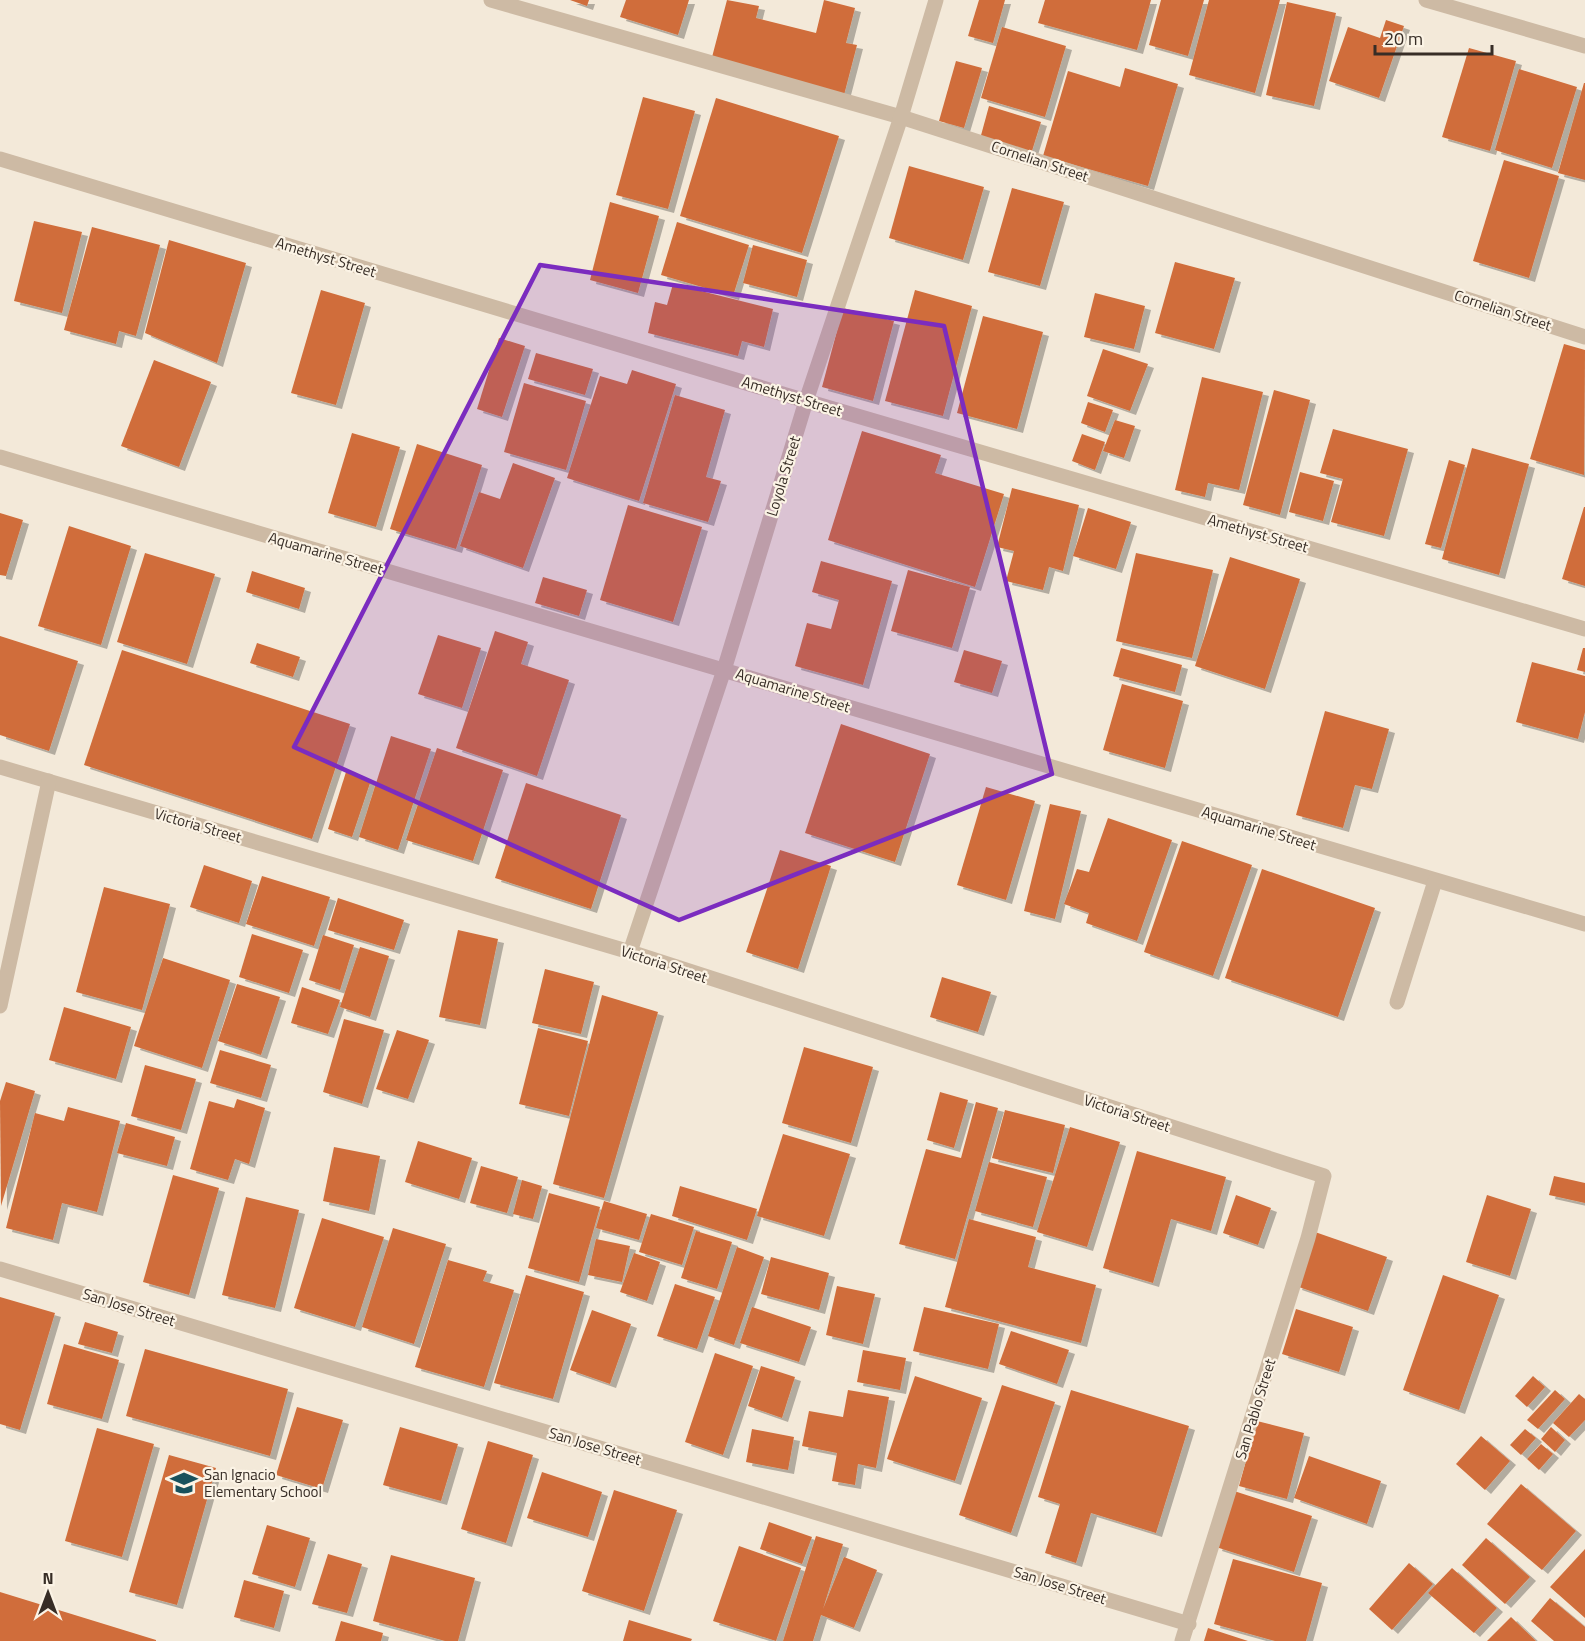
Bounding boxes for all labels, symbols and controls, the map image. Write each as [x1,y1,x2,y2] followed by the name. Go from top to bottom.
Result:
[1375,18,1492,56] scale bar
[1384,25,1423,52] text: 20 m
[988,134,1092,188] street label: Cornelian Street
[273,231,380,283] street label: Amethyst Street
[1451,283,1555,337] street label: Cornelian Street
[739,370,846,422] street label: Amethyst Street
[760,432,806,519] street label: Loyola Street
[1205,508,1312,559] street label: Amethyst Street
[266,526,387,581] street label: Aquamarine Street
[733,662,854,719] street label: Aquamarine Street
[1199,800,1320,857] street label: Aquamarine Street
[152,802,245,849] street label: Victoria Street
[618,939,711,989] street label: Victoria Street
[1081,1088,1174,1138] street label: Victoria Street
[80,1282,179,1332] street label: San Jose Street
[1229,1355,1281,1462] street label: San Pablo Street
[546,1421,645,1471] street label: San Jose Street
[204,1463,322,1503] place label: San Ignacio Elementary School
[169,1468,199,1498] school or university icon: San Ignacio Elementary School
[1011,1560,1110,1610] street label: San Jose Street
[18,1563,78,1623] north arrow
[42,1566,54,1590] text: N

